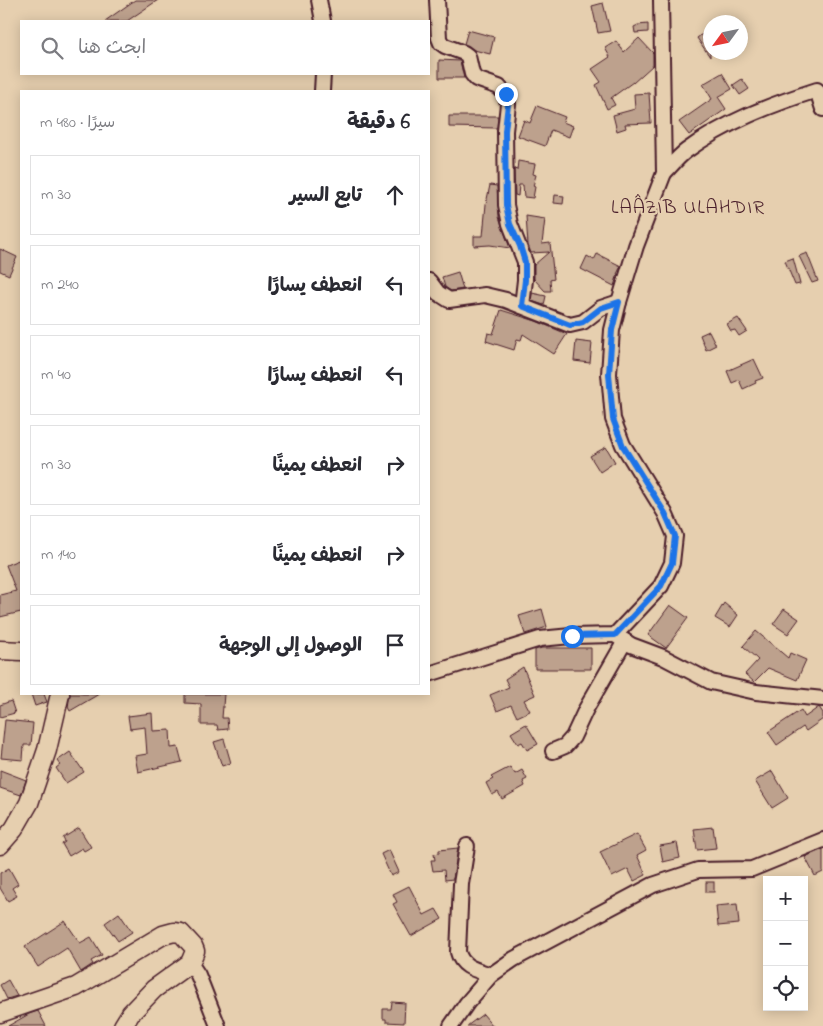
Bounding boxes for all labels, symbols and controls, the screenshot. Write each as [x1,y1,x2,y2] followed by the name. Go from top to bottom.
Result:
[703,15,748,60] north arrow
[20,20,430,75] search box
[38,34,66,62] icon: search
[78,35,146,62] text: ابحث هنا
[495,83,518,106] route end
[347,108,410,138] text: 6 دقيقة
[40,111,115,135] text: سيرًا · 480 m
[381,181,409,209] icon: ahead
[41,183,71,207] text: 30 m
[290,183,362,210] text: تابع السير
[611,194,765,223] district label: LAÂZIB ULAHDIR
[381,271,409,299] icon: left
[41,273,79,297] text: 240 m
[267,273,362,300] text: انعطف يسارًا
[381,361,409,389] icon: left
[41,363,71,387] text: 40 m
[267,363,362,390] text: انعطف يسارًا
[381,451,409,479] icon: right
[41,453,71,477] text: 30 m
[272,453,362,480] text: انعطف يمينًا
[381,541,409,569] icon: right
[41,543,76,567] text: 140 m
[272,543,362,570] text: انعطف يمينًا
[561,625,584,648] route start
[381,631,409,659] icon: arrive
[219,633,362,660] text: الوصول إلى الوجهة
[763,876,808,1011] map controls
[763,876,808,921] button: +
[763,921,808,966] button: −
[763,966,808,1011] button: locate

